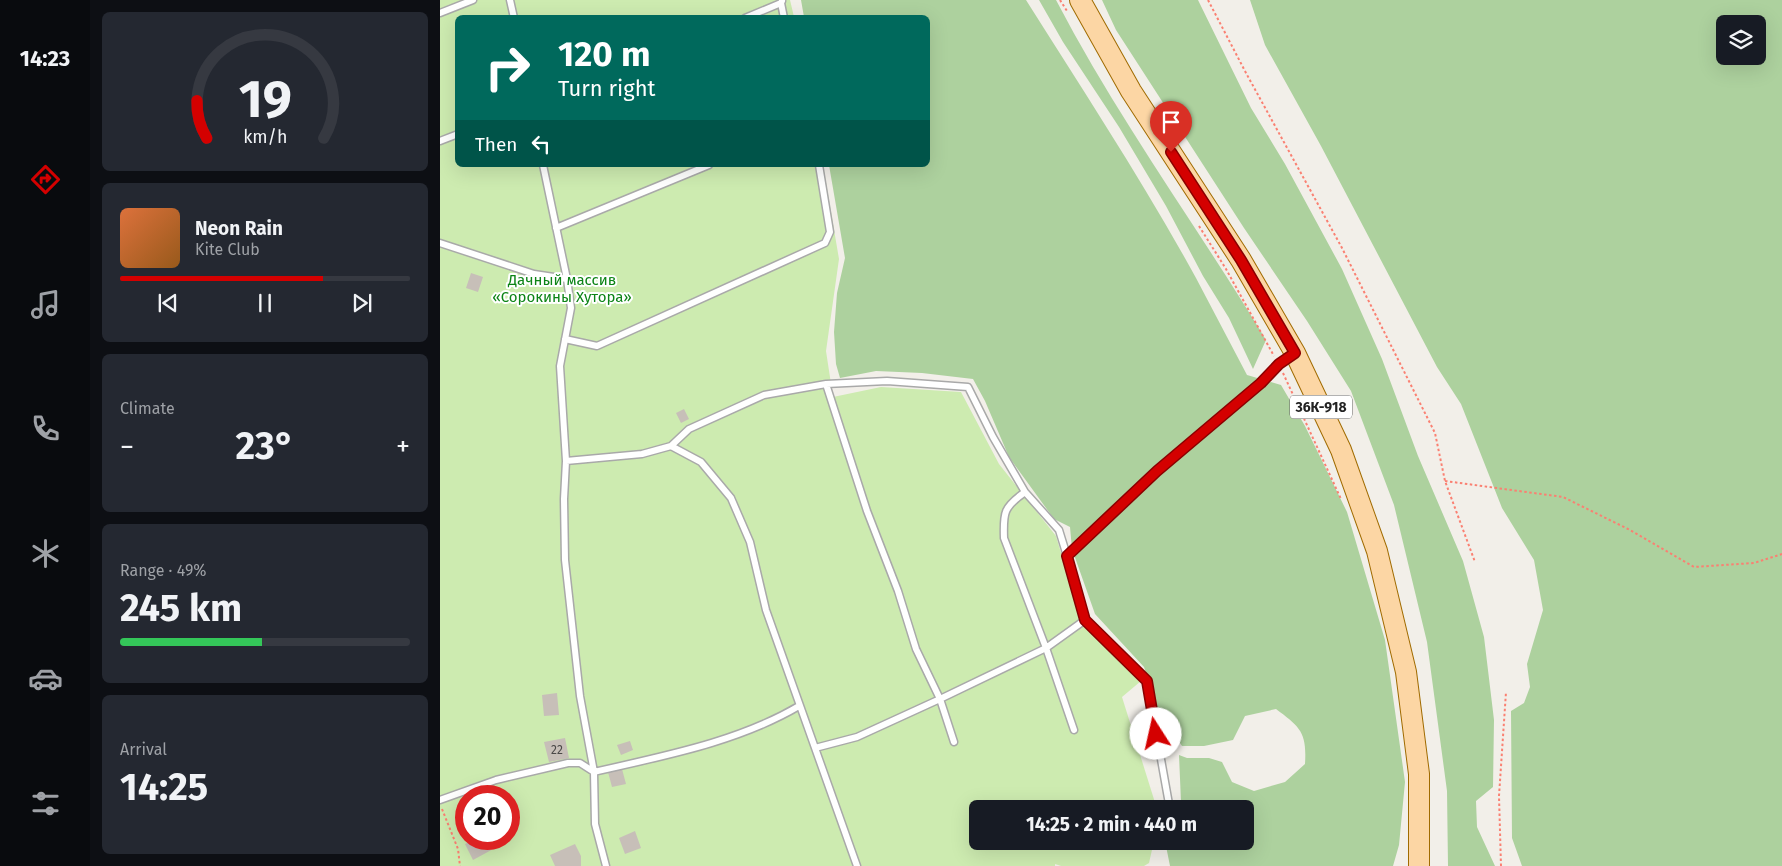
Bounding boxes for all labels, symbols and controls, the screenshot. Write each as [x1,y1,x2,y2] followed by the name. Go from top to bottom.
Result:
[1716,15,1766,65] map controls
[1716,15,1766,65] button: layers
[558,33,651,75] text: 120 m
[475,35,540,100] icon: right
[20,45,70,72] text: 14:23
[238,68,292,131] text: 19
[558,75,655,102] text: Turn right
[1150,101,1192,152] pin
[1157,108,1185,136] icon: arrive
[243,126,287,148] text: km/h
[527,130,555,158] icon: left
[475,133,517,156] text: Then
[28,162,63,197] icon: directions
[195,217,283,240] text: Neon Rain
[195,240,260,259] text: Kite Club
[492,271,632,306] park label: Дачный массив «Сорокины Хутора»
[28,287,63,322] icon: music
[154,289,182,317] icon: previous
[251,289,279,317] icon: pause
[348,289,376,317] icon: next
[1290,396,1352,418] road number: 36К-918
[120,399,175,418] text: Climate
[28,411,63,446] icon: phone
[236,423,295,469] text: 23°
[120,430,134,463] text: −
[396,430,410,463] text: +
[28,536,63,571] icon: climate
[120,561,207,580] text: Range · 49%
[120,585,242,631] text: 245 km
[28,661,63,696] icon: car
[1129,707,1181,759] position arrow
[120,740,167,759] text: Arrival
[551,743,563,757] house number: 22
[120,764,208,810] text: 14:25
[455,785,520,850] speed limit sign: 20
[28,786,63,821] icon: filters
[1026,813,1197,836] text: 14:25 · 2 min · 440 m

